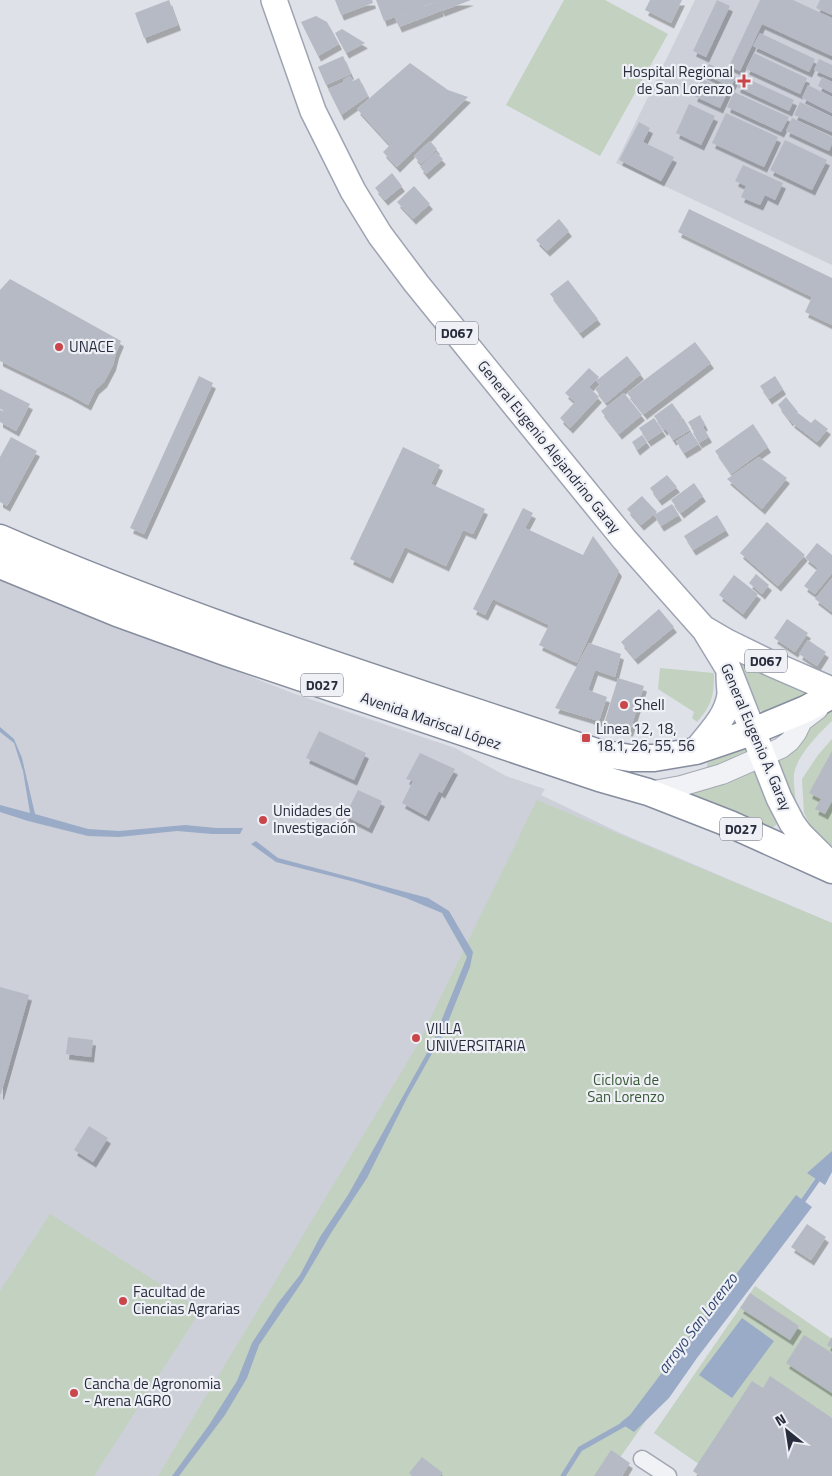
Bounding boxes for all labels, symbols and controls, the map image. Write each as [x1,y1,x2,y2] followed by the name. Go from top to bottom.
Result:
[623,60,733,100] place label: Hospital Regional de San Lorenzo
[737,74,751,88] marker: Hospital Regional de San Lorenzo
[436,322,478,344] road number: D067
[69,335,114,358] place label: UNACE
[53,341,65,353] marker: UNACE
[472,355,627,538] street label: General Eugenio Alejandrino Garay
[745,649,787,672] road number: D067
[715,660,798,814] street label: General Eugenio A. Garay
[301,674,343,696] road number: D027
[358,686,505,755] street label: Avenida Mariscal López
[634,693,665,716] place label: Shell
[618,699,630,711] marker: Shell
[596,717,695,757] place label: Linea 12, 18, 18.1, 26, 55, 56
[580,732,592,744] marker: Linea 12, 18, 18.1, 26, 55, 56
[273,799,356,839] place label: Unidades de Investigación
[257,814,269,826] marker: Unidades de Investigación
[720,818,762,841] road number: D027
[426,1017,526,1057] place label: VILLA UNIVERSITARIA
[410,1032,422,1044] marker: VILLA UNIVERSITARIA
[587,1068,665,1108] park label: Ciclovia de San Lorenzo
[651,1267,744,1379] water label: arroyo San Lorenzo
[133,1280,240,1320] place label: Facultad de Ciencias Agrarias
[117,1295,129,1307] marker: Facultad de Ciencias Agrarias
[84,1372,221,1412] place label: Cancha de Agronomia - Arena AGRO
[68,1387,80,1399] marker: Cancha de Agronomia - Arena AGRO
[762,1406,812,1456] north arrow
[771,1408,790,1431] text: N

